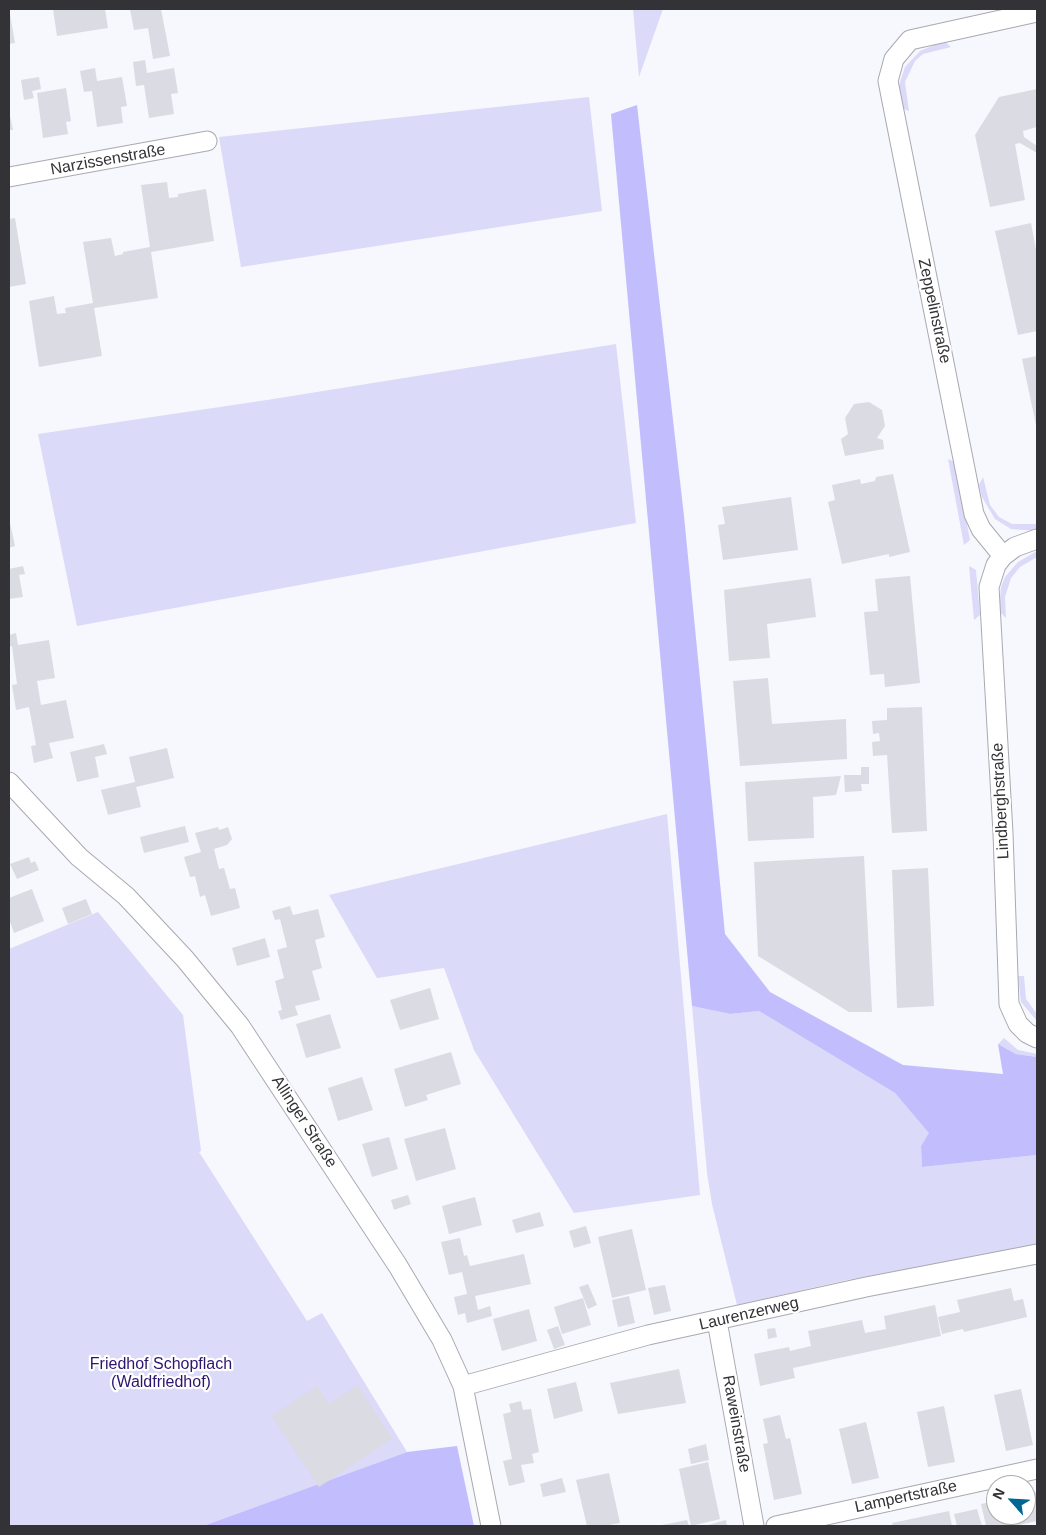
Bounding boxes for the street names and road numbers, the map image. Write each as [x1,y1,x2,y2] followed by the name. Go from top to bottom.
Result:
[49,140,167,180] street label: Narzissenstraße
[914,257,954,365] street label: Zeppelinstraße
[988,742,1014,860] street label: Lindberghstraße
[267,1072,341,1172] street label: Allinger Straße
[697,1293,801,1335] street label: Laurenzerweg
[718,1374,754,1474] street label: Raweinstraße
[853,1477,959,1517] street label: Lampertstraße

